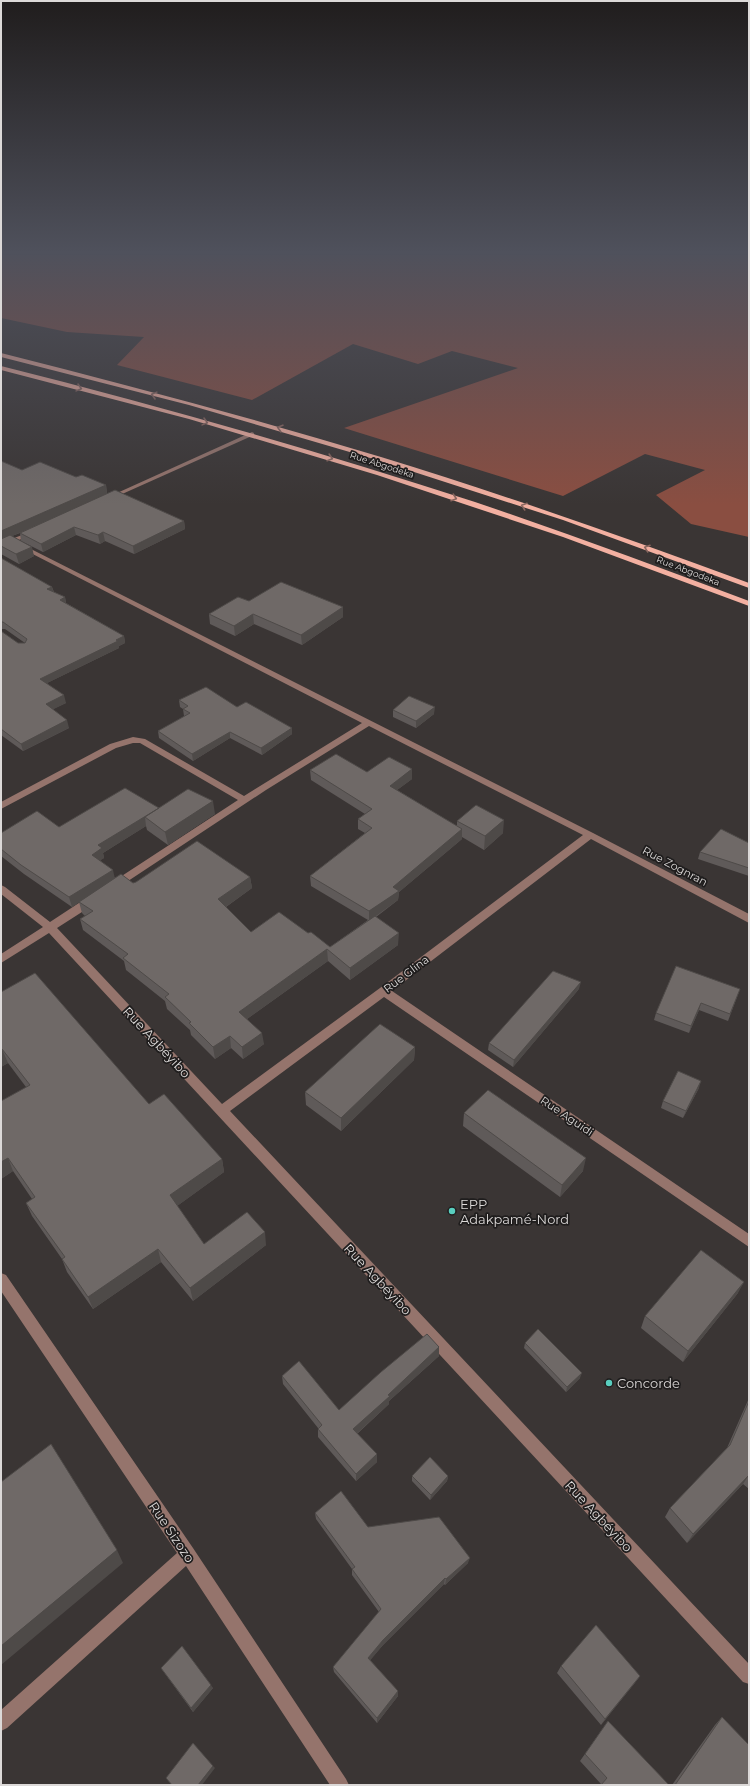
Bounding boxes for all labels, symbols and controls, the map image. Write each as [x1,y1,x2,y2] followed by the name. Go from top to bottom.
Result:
[76,383,83,392] one-way arrow
[151,391,158,399] one-way arrow
[201,417,208,426] one-way arrow
[277,425,283,433] one-way arrow
[349,449,416,480] street label: Rue Abgodeka
[326,453,333,462] one-way arrow
[450,493,457,502] one-way arrow
[520,502,527,511] one-way arrow
[643,545,650,553] one-way arrow
[655,553,721,588] street label: Rue Abgodeka
[640,843,710,889] street label: Rue Zognran
[381,952,431,996] street label: Rue Glina
[120,1003,194,1081] street label: Rue Agbéyibo
[538,1093,596,1139] street label: Rue Aguidi
[460,1196,569,1227] place label: EPP Adakpamé-Nord
[447,1206,457,1216] marker: EPP Adakpamé-Nord
[341,1240,415,1318] street label: Rue Agbéyibo
[617,1375,680,1391] place label: Concorde
[604,1378,614,1388] marker: Concorde
[562,1477,636,1555] street label: Rue Agbéyibo
[146,1498,198,1566] street label: Rue Sizozo

